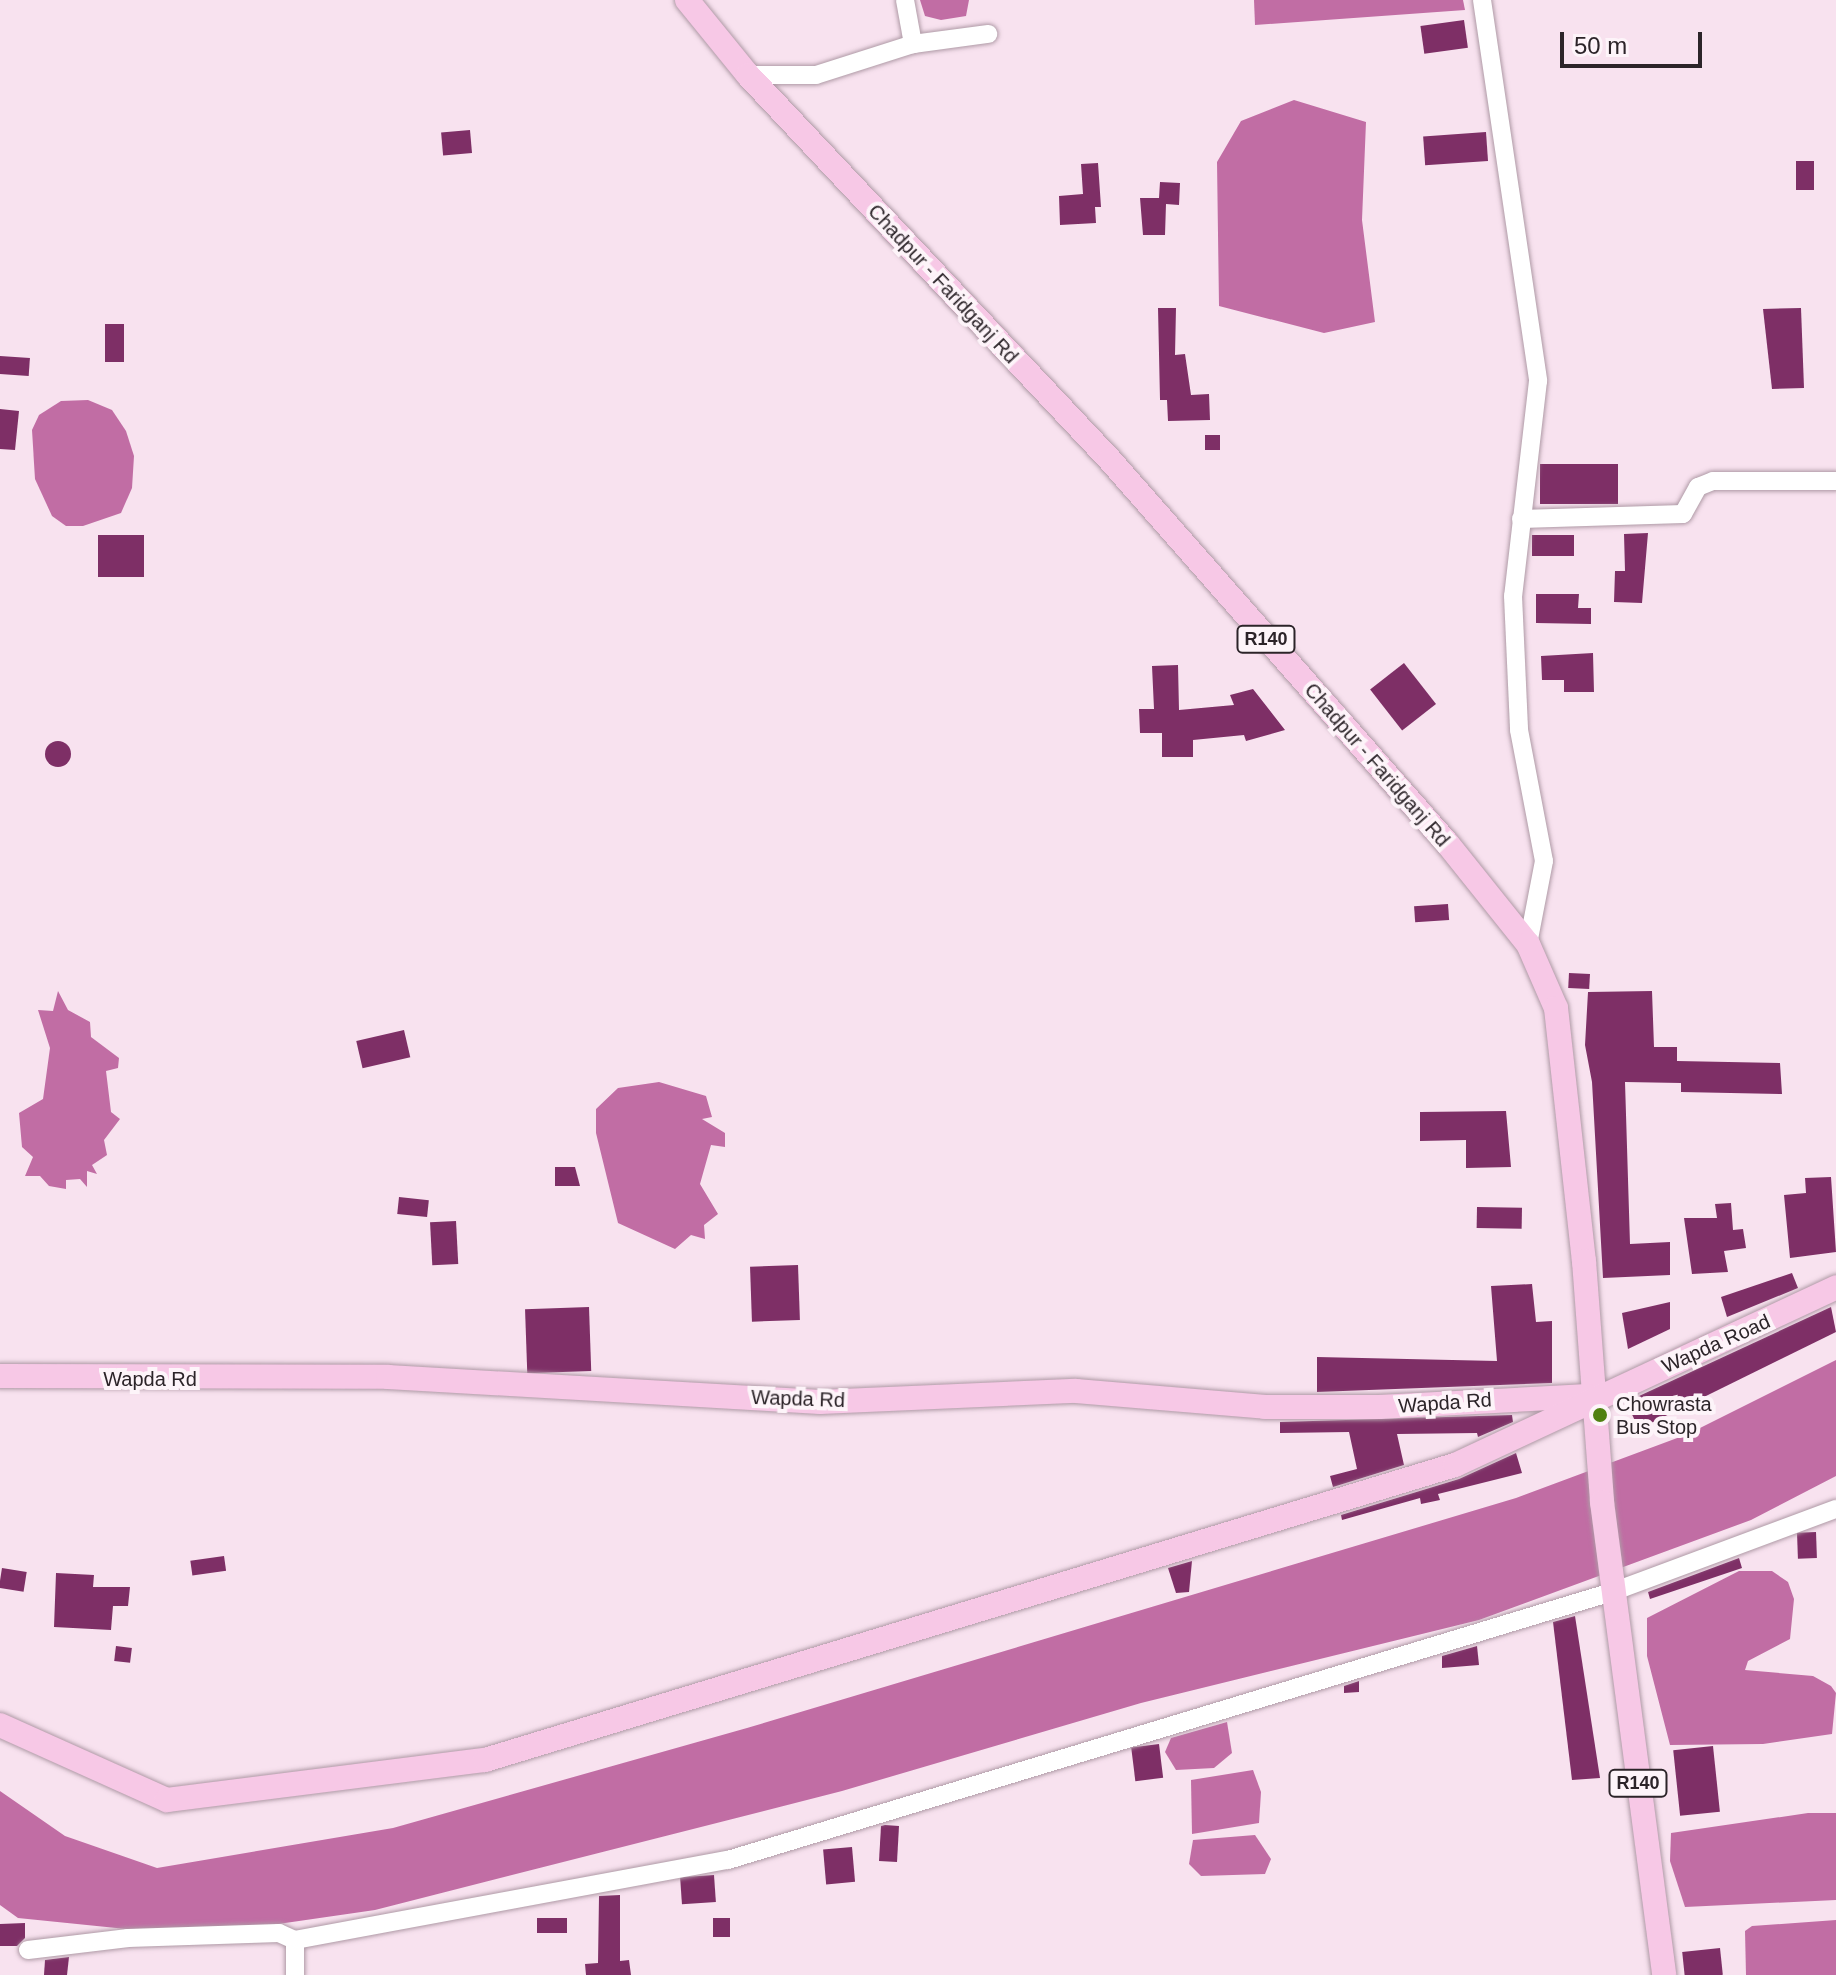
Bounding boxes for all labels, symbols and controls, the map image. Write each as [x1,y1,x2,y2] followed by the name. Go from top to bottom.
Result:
[1564,16,1706,66] scale bar
[1574,32,1627,59] text: 50 m
[863,199,1023,369] street label: Chadpur - Faridganj Rd
[1236,625,1296,653] road number: R140
[1299,678,1455,852] street label: Chadpur - Faridganj Rd
[1658,1309,1774,1379] street label: Wapda Road
[103,1367,197,1391] street label: Wapda Rd
[751,1385,845,1413] street label: Wapda Rd
[1397,1388,1493,1418] street label: Wapda Rd
[1616,1392,1712,1439] place label: Chowrasta Bus Stop
[1591,1406,1609,1424] marker: Chowrasta Bus Stop
[1608,1769,1668,1797] road number: R140

